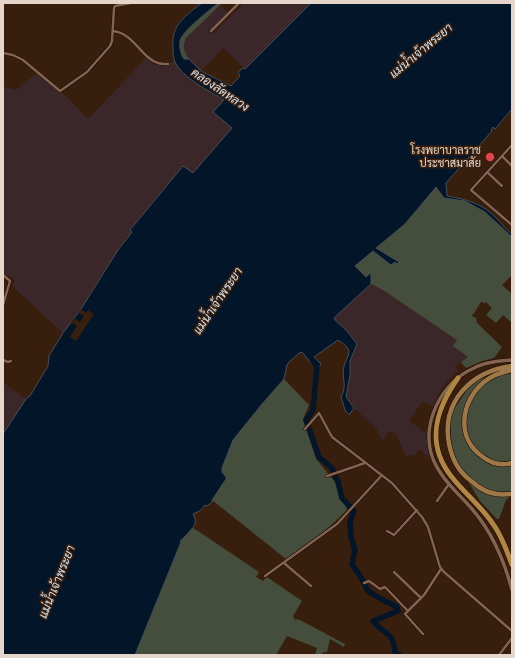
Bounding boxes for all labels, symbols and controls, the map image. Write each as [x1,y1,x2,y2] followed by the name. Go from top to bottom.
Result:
[387,21,455,81] water label: แม่น้ำเจ้าพระยา
[188,65,252,115] water label: คลองลัดหลวง
[411,144,481,170] place label: โรงพยาบาลราช ประชาสมาสัย
[484,151,496,163] marker: โรงพยาบาลราช ประชาสมาสัย
[190,265,246,337] water label: แม่น้ำเจ้าพระยา
[36,543,78,621] water label: แม่น้ำเจ้าพระยา

